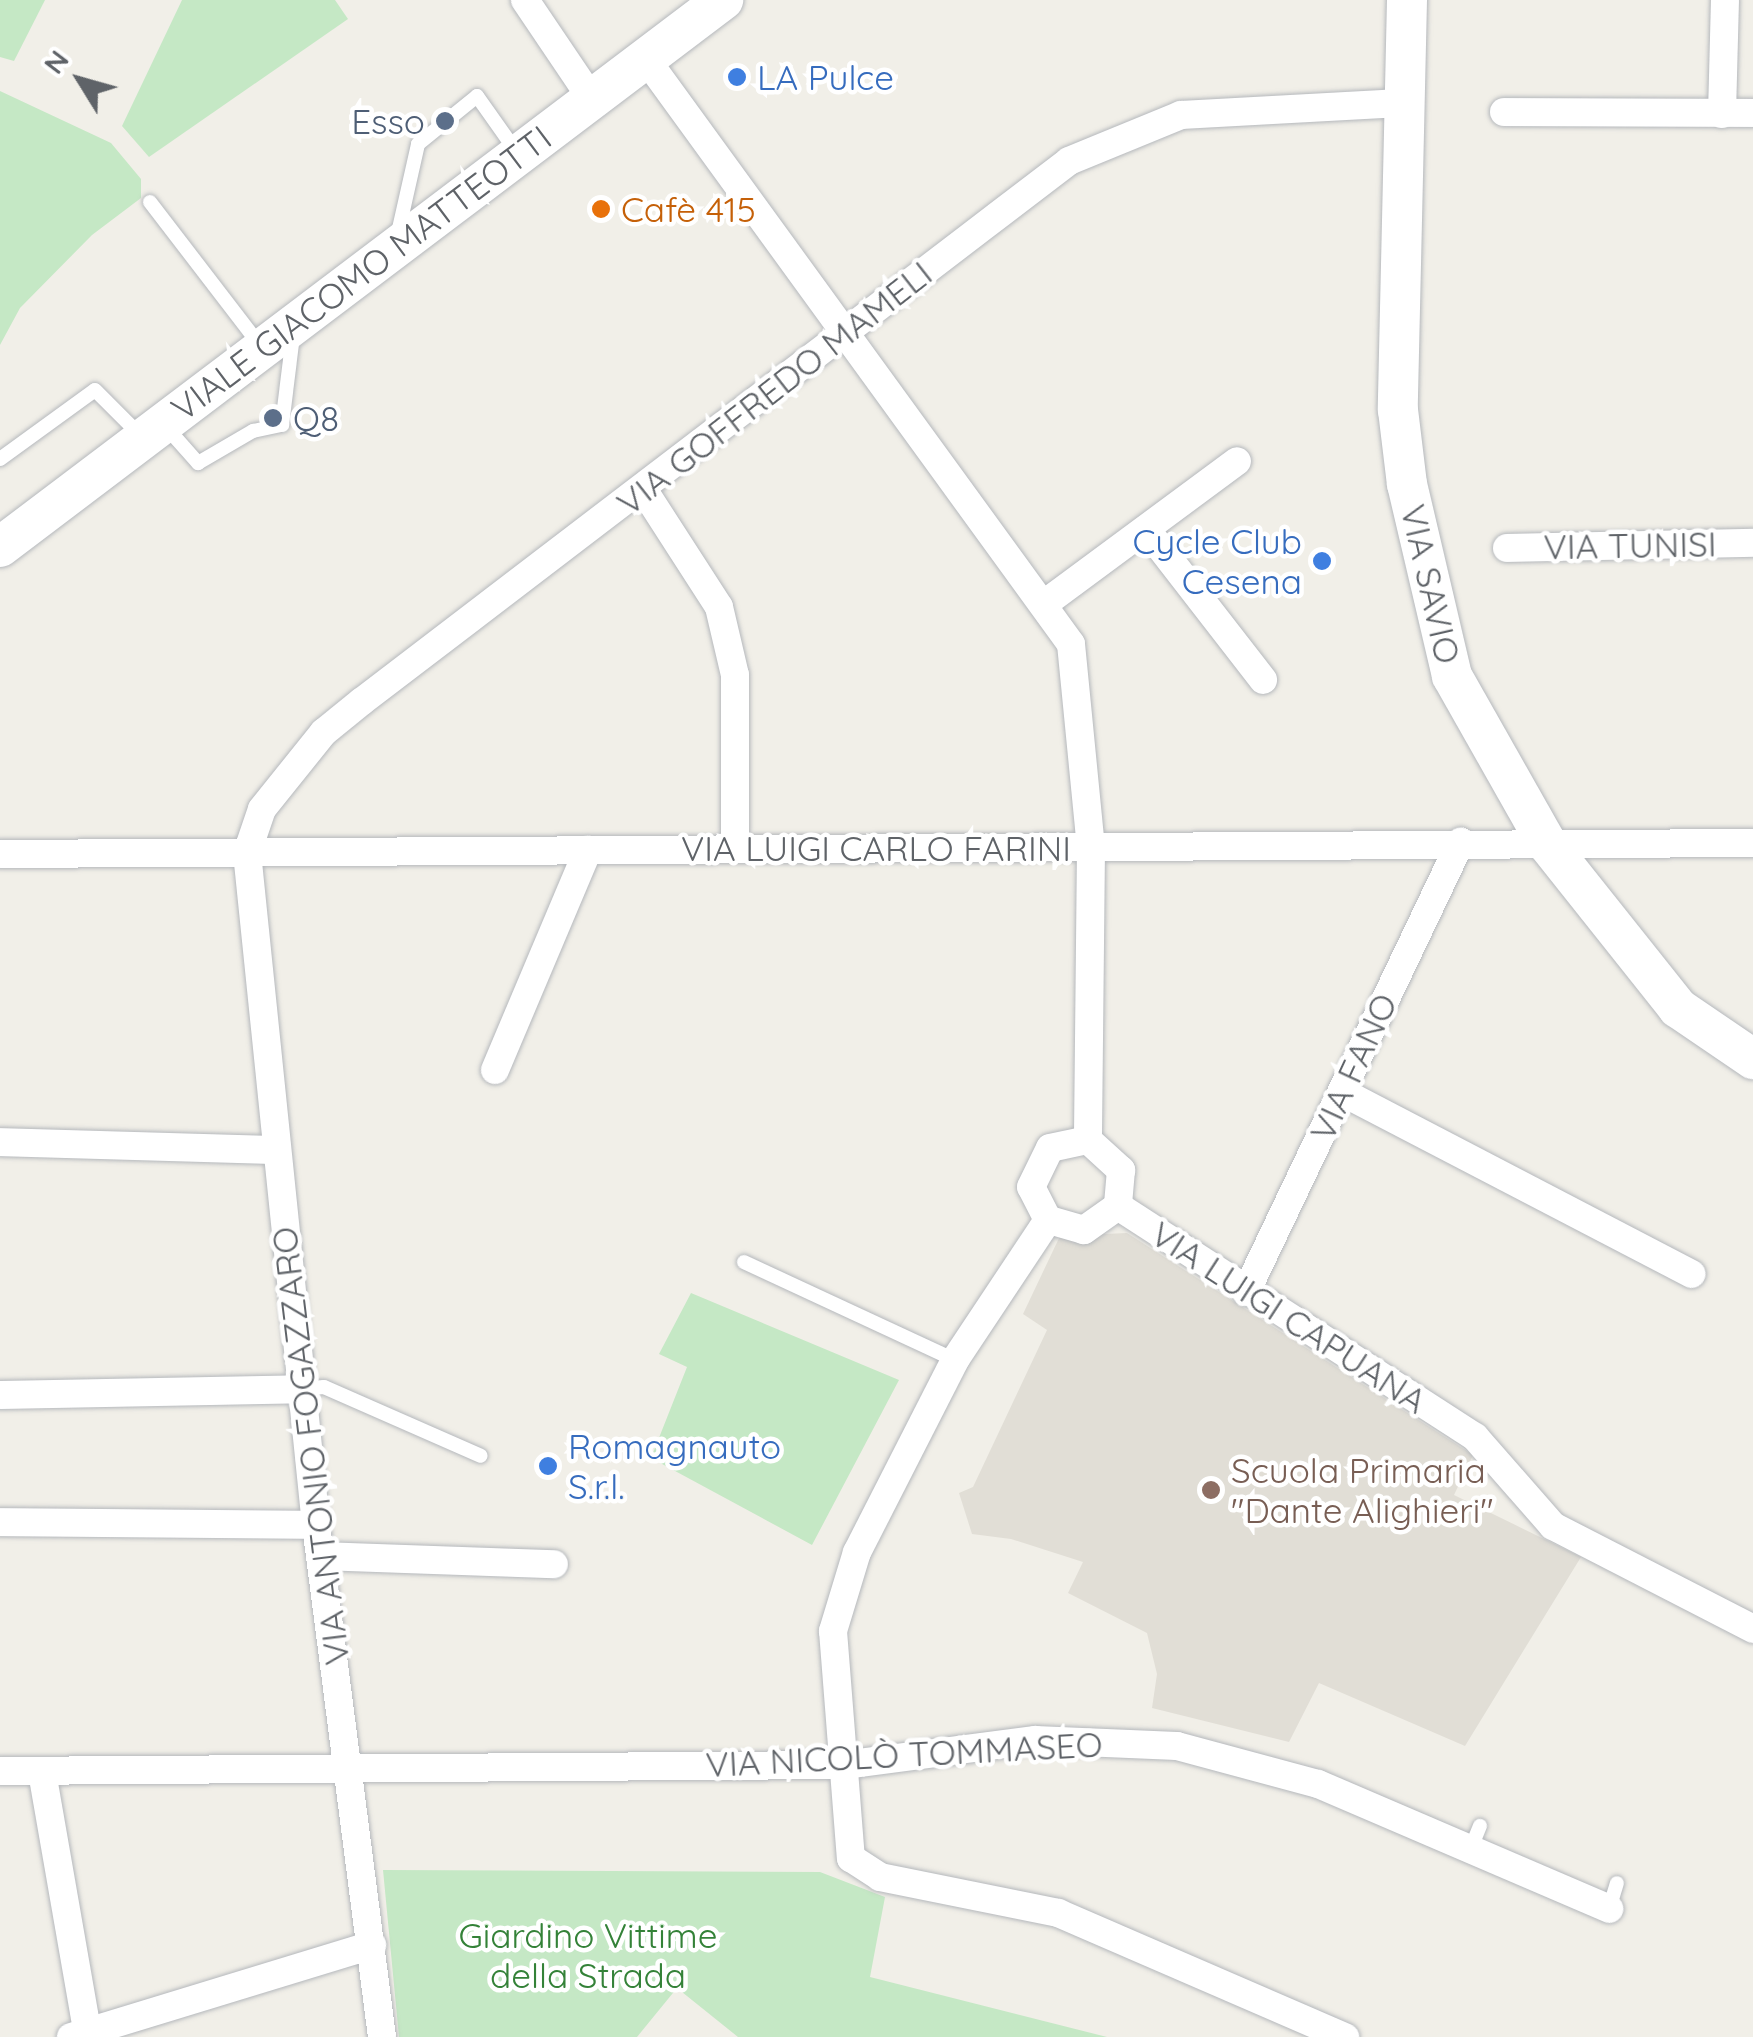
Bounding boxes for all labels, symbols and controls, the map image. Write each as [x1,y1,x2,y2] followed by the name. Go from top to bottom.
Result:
[30,30,130,130] north arrow
[35,43,76,80] text: N
[757,56,894,98] place label: LA Pulce
[726,66,748,88] marker: LA Pulce
[351,100,425,142] place label: Esso
[434,110,456,132] marker: Esso
[163,116,559,430] street label: VIALE GIACOMO MATTEOTTI
[621,188,756,230] place label: Cafè 415
[590,198,612,220] marker: Cafè 415
[608,252,940,524] street label: VIA GOFFREDO MAMELI
[293,397,339,439] place label: Q8
[262,407,284,429] marker: Q8
[1392,500,1470,668] street label: VIA SAVIO
[1132,520,1302,602] place label: Cycle Club Cesena
[1543,522,1717,568] street label: VIA TUNISI
[1311,550,1333,572] marker: Cycle Club Cesena
[681,827,1071,869] street label: VIA LUIGI CARLO FARINI
[1301,987,1405,1147] street label: VIA FANO
[1143,1212,1435,1422] street label: VIA LUIGI CAPUANA
[262,1225,358,1667] street label: VIA ANTONIO FOGAZZARO
[568,1425,781,1507] place label: Romagnauto S.r.l.
[1231,1449,1494,1531] place label: Scuola Primaria "Dante Alighieri"
[537,1455,559,1477] marker: Romagnauto S.r.l.
[1200,1479,1222,1501] marker: Scuola Primaria "Dante Alighieri"
[705,1723,1103,1785] street label: VIA NICOLÒ TOMMASEO
[458,1914,718,1996] park label: Giardino Vittime della Strada

